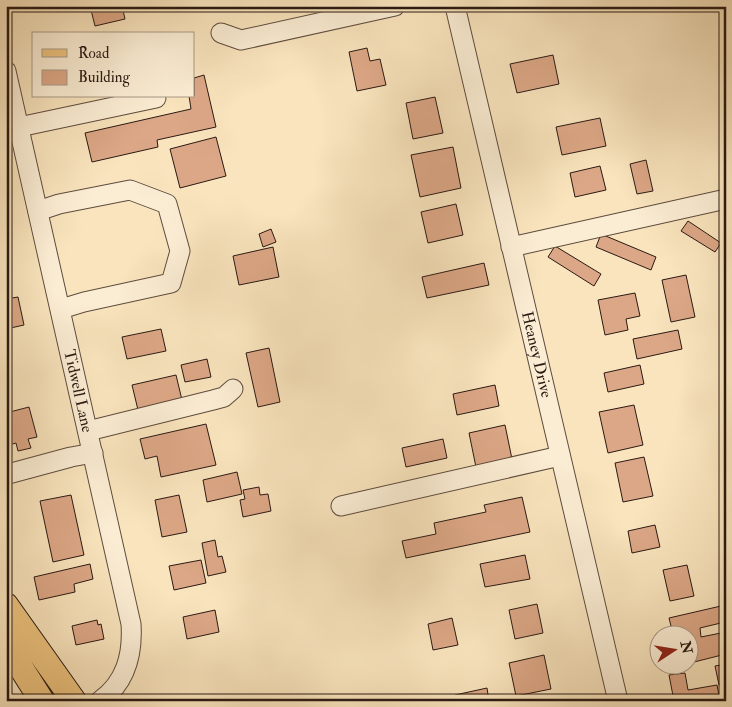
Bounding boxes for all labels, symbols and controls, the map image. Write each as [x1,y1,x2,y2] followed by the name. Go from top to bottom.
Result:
[32,32,195,98] legend
[78,44,110,63] text: Road
[78,68,130,87] text: Building
[517,309,557,400] street label: Heaney Drive
[59,347,97,435] street label: Tidwell Lane
[650,624,700,674] north arrow
[676,639,696,656] text: N

